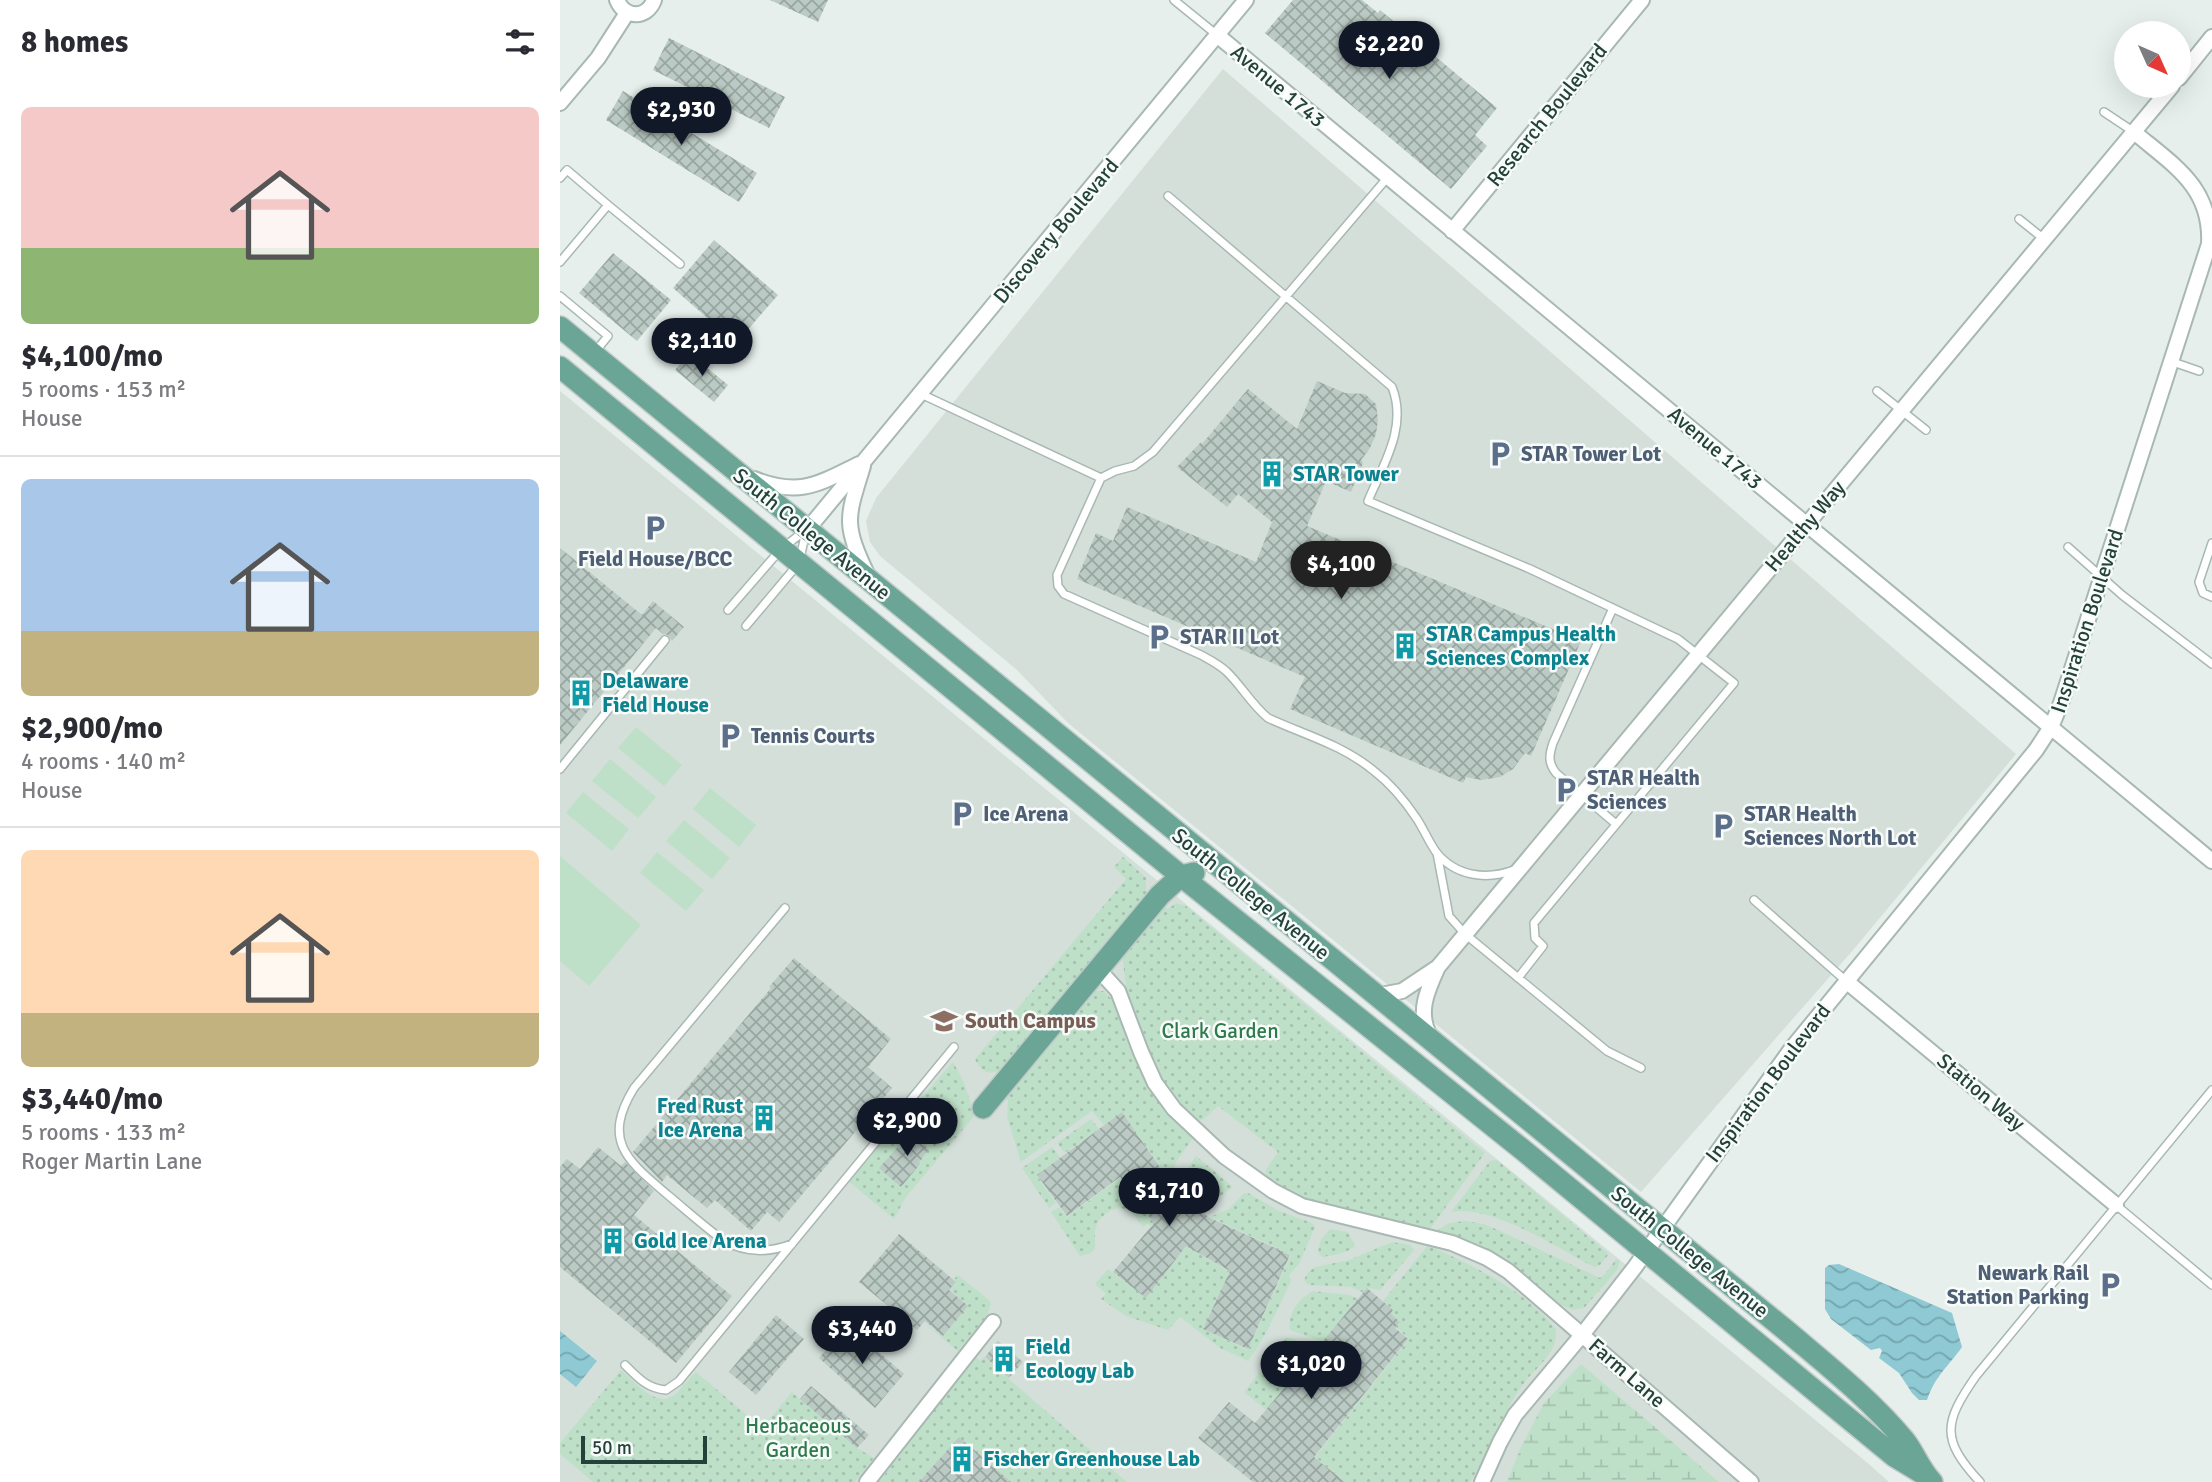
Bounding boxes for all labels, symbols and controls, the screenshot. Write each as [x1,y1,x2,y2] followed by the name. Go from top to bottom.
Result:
[2114,21,2191,98] north arrow
[2114,21,2191,98] map controls
[1332,22,1446,81] pin: $2,220
[501,23,539,61] icon: filters
[21,24,128,61] text: 8 homes
[1355,29,1423,58] text: $2,220
[1481,38,1613,192] street label: Research Boulevard
[1225,39,1331,133] street label: Avenue 1743
[624,88,738,147] pin: $2,930
[647,95,715,124] text: $2,930
[217,152,343,278] icon: home
[988,153,1124,309] street label: Discovery Boulevard
[645,318,759,378] pin: $2,110
[668,326,736,355] text: $2,110
[21,338,163,375] text: $4,100/mo
[21,375,186,404] text: 5 rooms · 153 m²
[1662,401,1768,495] street label: Avenue 1743
[21,404,83,433] text: House
[1485,439,1515,469] parking icon: STAR Tower Lot
[1521,441,1661,467] place label: STAR Tower Lot
[1257,459,1287,489] building icon: STAR Tower
[1293,461,1400,487] place label: STAR Tower
[728,462,896,606] street label: South College Avenue
[1759,475,1851,577] street label: Healthy Way
[640,513,670,543] parking icon: Field House/BCC
[217,524,343,650] icon: home
[2045,526,2129,716] street label: Inspiration Boulevard
[1284,542,1398,601] pin: $4,100
[578,546,733,572] place label: Field House/BCC
[1307,549,1375,578] text: $4,100
[1426,621,1616,671] place label: STAR Campus Health Sciences Complex
[1144,622,1174,652] parking icon: STAR II Lot
[1180,624,1279,650] place label: STAR II Lot
[1390,631,1420,661] building icon: STAR Campus Health Sciences Complex
[602,668,709,718] place label: Delaware Field House
[566,678,596,708] building icon: Delaware Field House
[21,710,163,747] text: $2,900/mo
[715,721,745,751] parking icon: Tennis Courts
[751,723,875,749] place label: Tennis Courts
[21,747,186,776] text: 4 rooms · 140 m²
[1587,765,1700,815] place label: STAR Health Sciences
[1551,775,1581,805] parking icon: STAR Health Sciences
[21,776,83,805] text: House
[947,799,977,829] parking icon: Ice Arena
[983,801,1069,827] place label: Ice Arena
[1744,801,1917,851] place label: STAR Health Sciences North Lot
[1708,811,1738,841] parking icon: STAR Health Sciences North Lot
[1167,822,1335,966] street label: South College Avenue
[217,895,343,1021] icon: home
[1700,999,1836,1167] street label: Inspiration Boulevard
[929,1006,959,1036] school or university icon: South Campus
[965,1008,1096,1034] place label: South Campus
[1161,1018,1279,1044] park label: Clark Garden
[1932,1048,2030,1136] street label: Station Way
[21,1081,163,1118] text: $3,440/mo
[657,1093,743,1143] place label: Fred Rust Ice Arena
[850,1098,964,1158] pin: $2,900
[749,1103,779,1133] building icon: Fred Rust Ice Arena
[873,1106,941,1135] text: $2,900
[21,1118,186,1147] text: 5 rooms · 133 m²
[21,1147,202,1176] text: Roger Martin Lane
[1112,1168,1226,1228] pin: $1,710
[1135,1176,1203,1205] text: $1,710
[1606,1180,1774,1324] street label: South College Avenue
[598,1226,628,1256] building icon: Gold Ice Arena
[634,1228,767,1254] place label: Gold Ice Arena
[1947,1260,2089,1310] place label: Newark Rail Station Parking
[2095,1270,2125,1300] parking icon: Newark Rail Station Parking
[805,1306,919,1366] pin: $3,440
[828,1314,896,1343] text: $3,440
[1583,1333,1671,1413] street label: Farm Lane
[1025,1334,1134,1384] place label: Field Ecology Lab
[1254,1342,1368,1401] pin: $1,020
[989,1344,1019,1374] building icon: Field Ecology Lab
[1277,1349,1345,1378] text: $1,020
[745,1413,851,1463] park label: Herbaceous Garden
[581,1433,707,1465] scale bar
[592,1436,632,1460] text: 50 m
[947,1444,977,1474] building icon: Fischer Greenhouse Lab
[983,1446,1200,1472] place label: Fischer Greenhouse Lab

